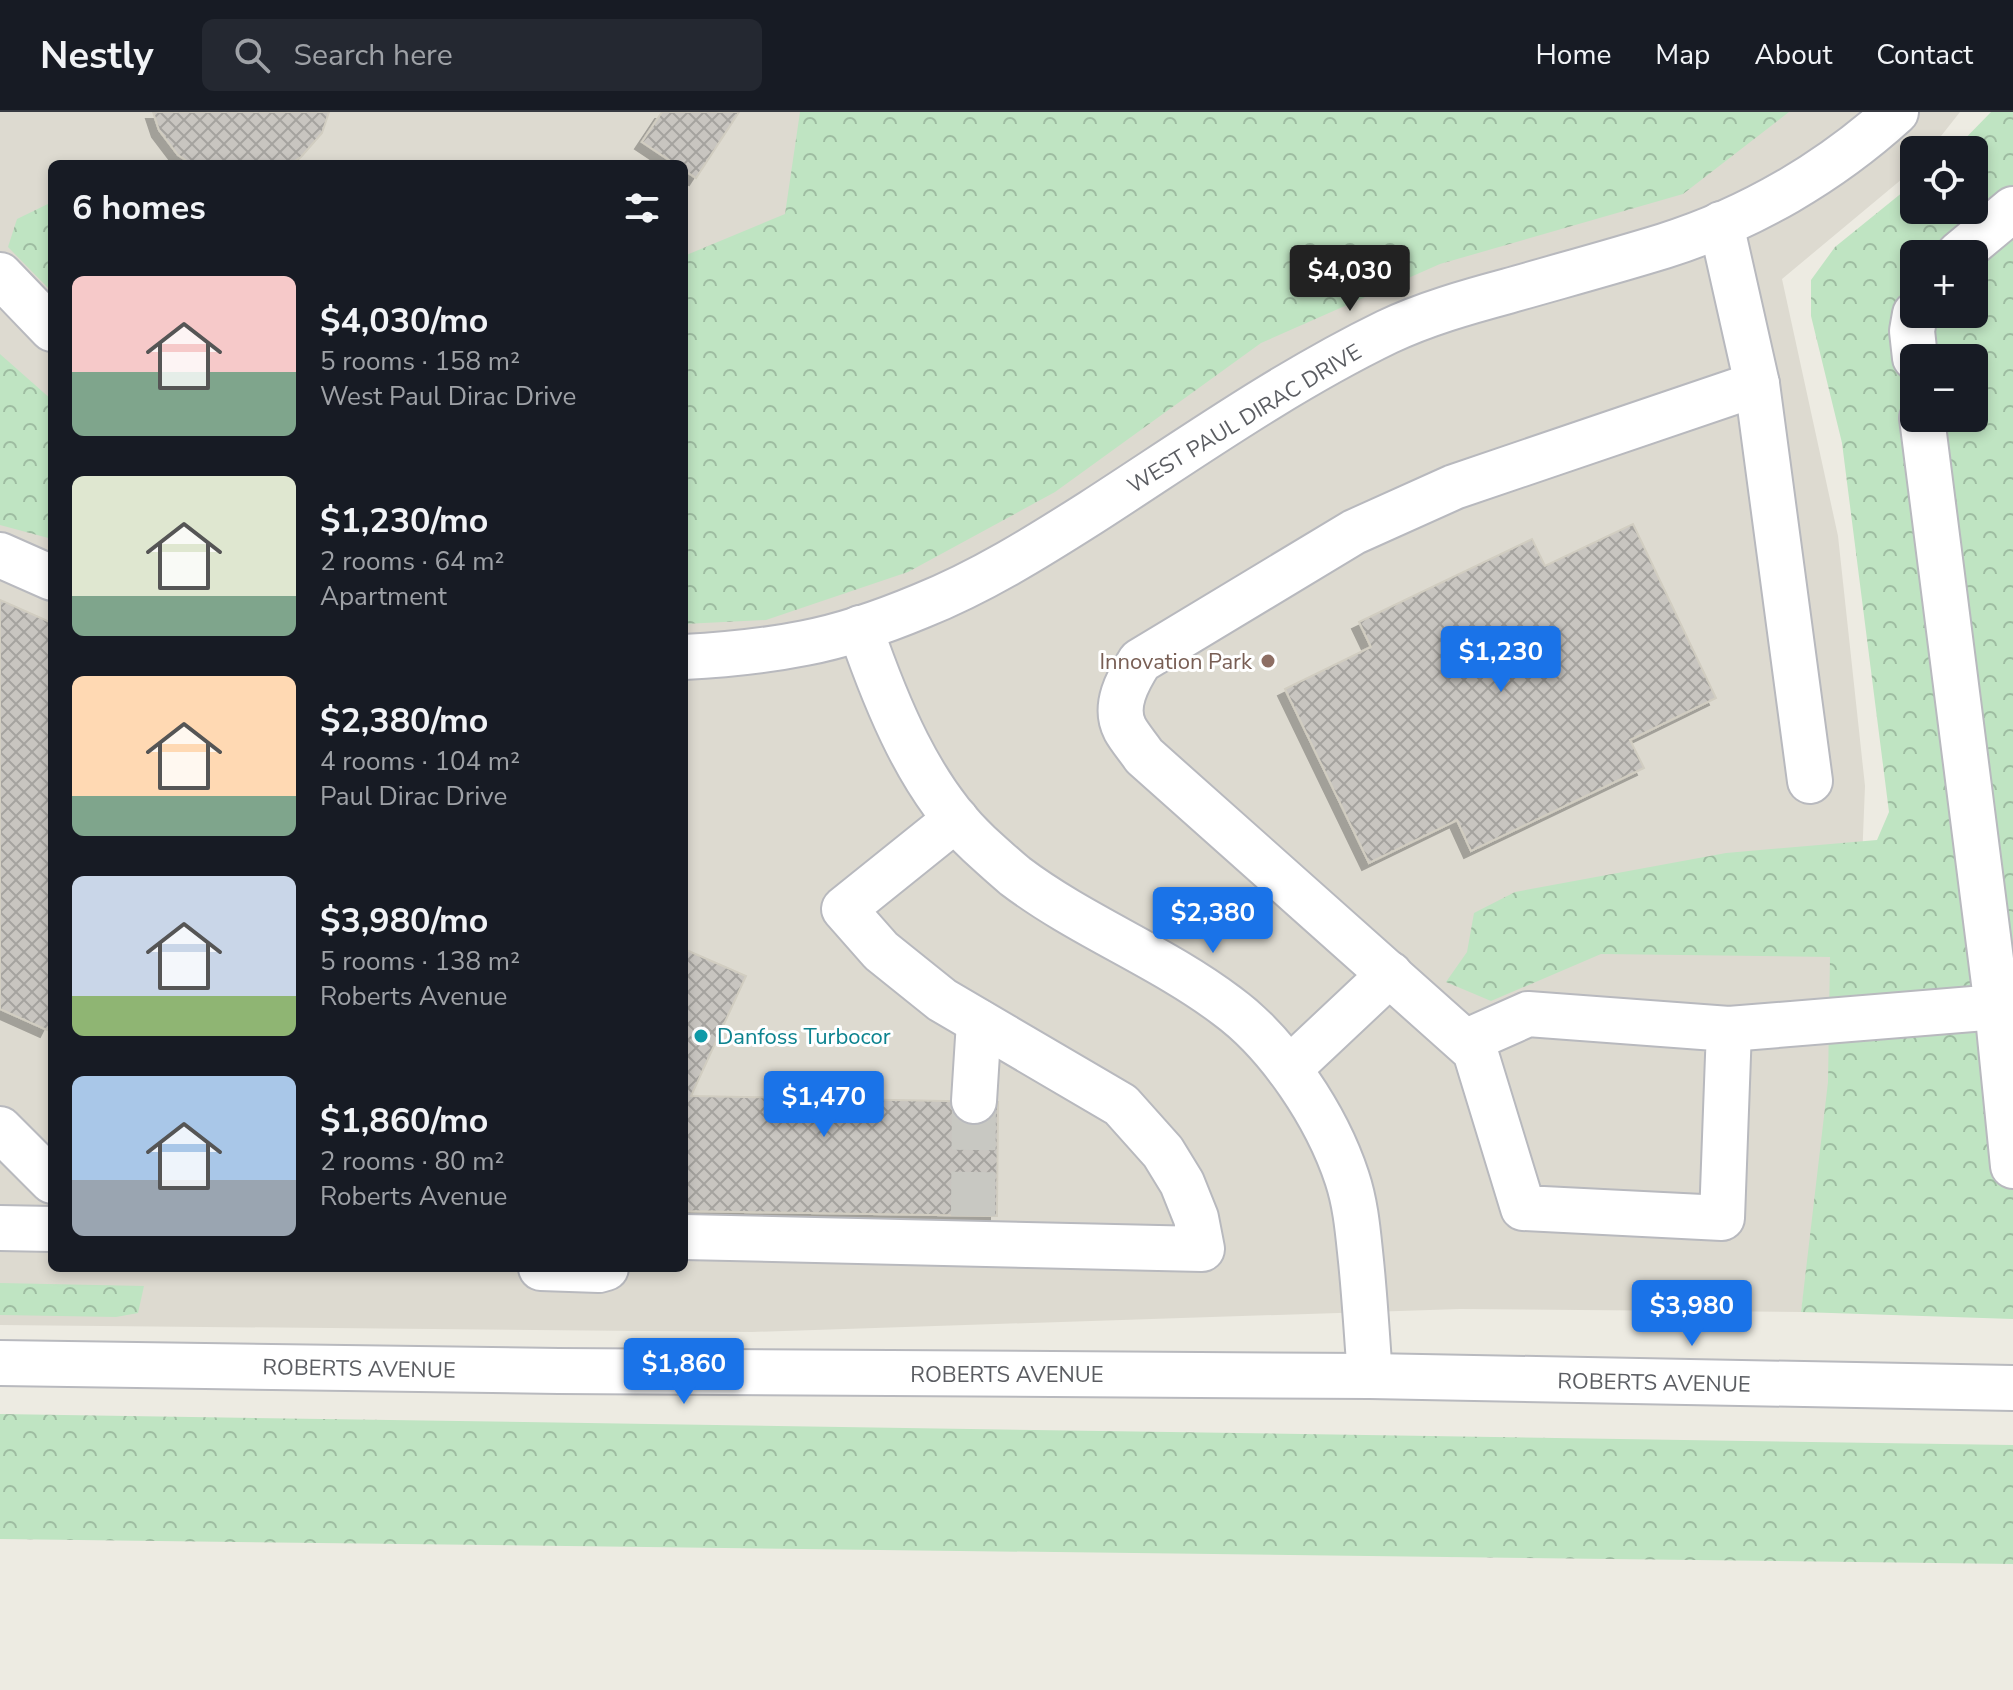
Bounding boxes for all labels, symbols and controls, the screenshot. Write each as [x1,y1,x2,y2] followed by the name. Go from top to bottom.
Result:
[202,19,762,91] search box
[40,30,154,81] text: Nestly
[230,33,274,77] icon: search
[294,35,453,76] text: Search here
[1536,36,1611,74] text: Home
[1655,36,1710,74] text: Map
[1754,36,1832,74] text: About
[1876,36,1973,74] text: Contact
[1900,136,1988,432] map controls
[1900,136,1988,224] button: locate
[72,185,206,231] text: 6 homes
[620,186,664,230] icon: filters
[1900,240,1988,328] button: +
[1285,245,1415,313] pin: $4,030
[1308,253,1392,288] text: $4,030
[320,298,488,344] text: $4,030/mo
[136,308,232,404] icon: home
[1122,337,1367,501] street label: WEST PAUL DIRAC DRIVE
[320,344,520,379] text: 5 rooms · 158 m²
[1900,344,1988,432] button: −
[320,379,576,414] text: West Paul Dirac Drive
[320,498,488,544] text: $1,230/mo
[136,508,232,604] icon: home
[320,544,504,579] text: 2 rooms · 64 m²
[320,579,447,614] text: Apartment
[1436,626,1566,694] pin: $1,230
[1459,634,1543,669] text: $1,230
[1099,647,1253,677] place label: Innovation Park
[1259,652,1277,670] marker: Innovation Park
[320,698,488,744] text: $2,380/mo
[136,708,232,804] icon: home
[320,744,520,779] text: 4 rooms · 104 m²
[320,779,507,814] text: Paul Dirac Drive
[1148,887,1278,955] pin: $2,380
[1171,895,1255,930] text: $2,380
[320,898,488,944] text: $3,980/mo
[136,908,232,1004] icon: home
[320,944,520,979] text: 5 rooms · 138 m²
[320,979,507,1014] text: Roberts Avenue
[717,1022,891,1052] place label: Danfoss Turbocor
[692,1027,710,1045] marker: Danfoss Turbocor
[759,1071,889,1139] pin: $1,470
[782,1079,866,1114] text: $1,470
[320,1098,488,1144] text: $1,860/mo
[136,1108,232,1204] icon: home
[320,1144,504,1179] text: 2 rooms · 80 m²
[320,1179,507,1214] text: Roberts Avenue
[1627,1280,1757,1348] pin: $3,980
[1650,1288,1734,1323] text: $3,980
[619,1338,749,1406] pin: $1,860
[642,1346,726,1381] text: $1,860
[262,1352,456,1386] street label: ROBERTS AVENUE
[910,1360,1104,1390] street label: ROBERTS AVENUE
[1557,1366,1751,1400] street label: ROBERTS AVENUE

